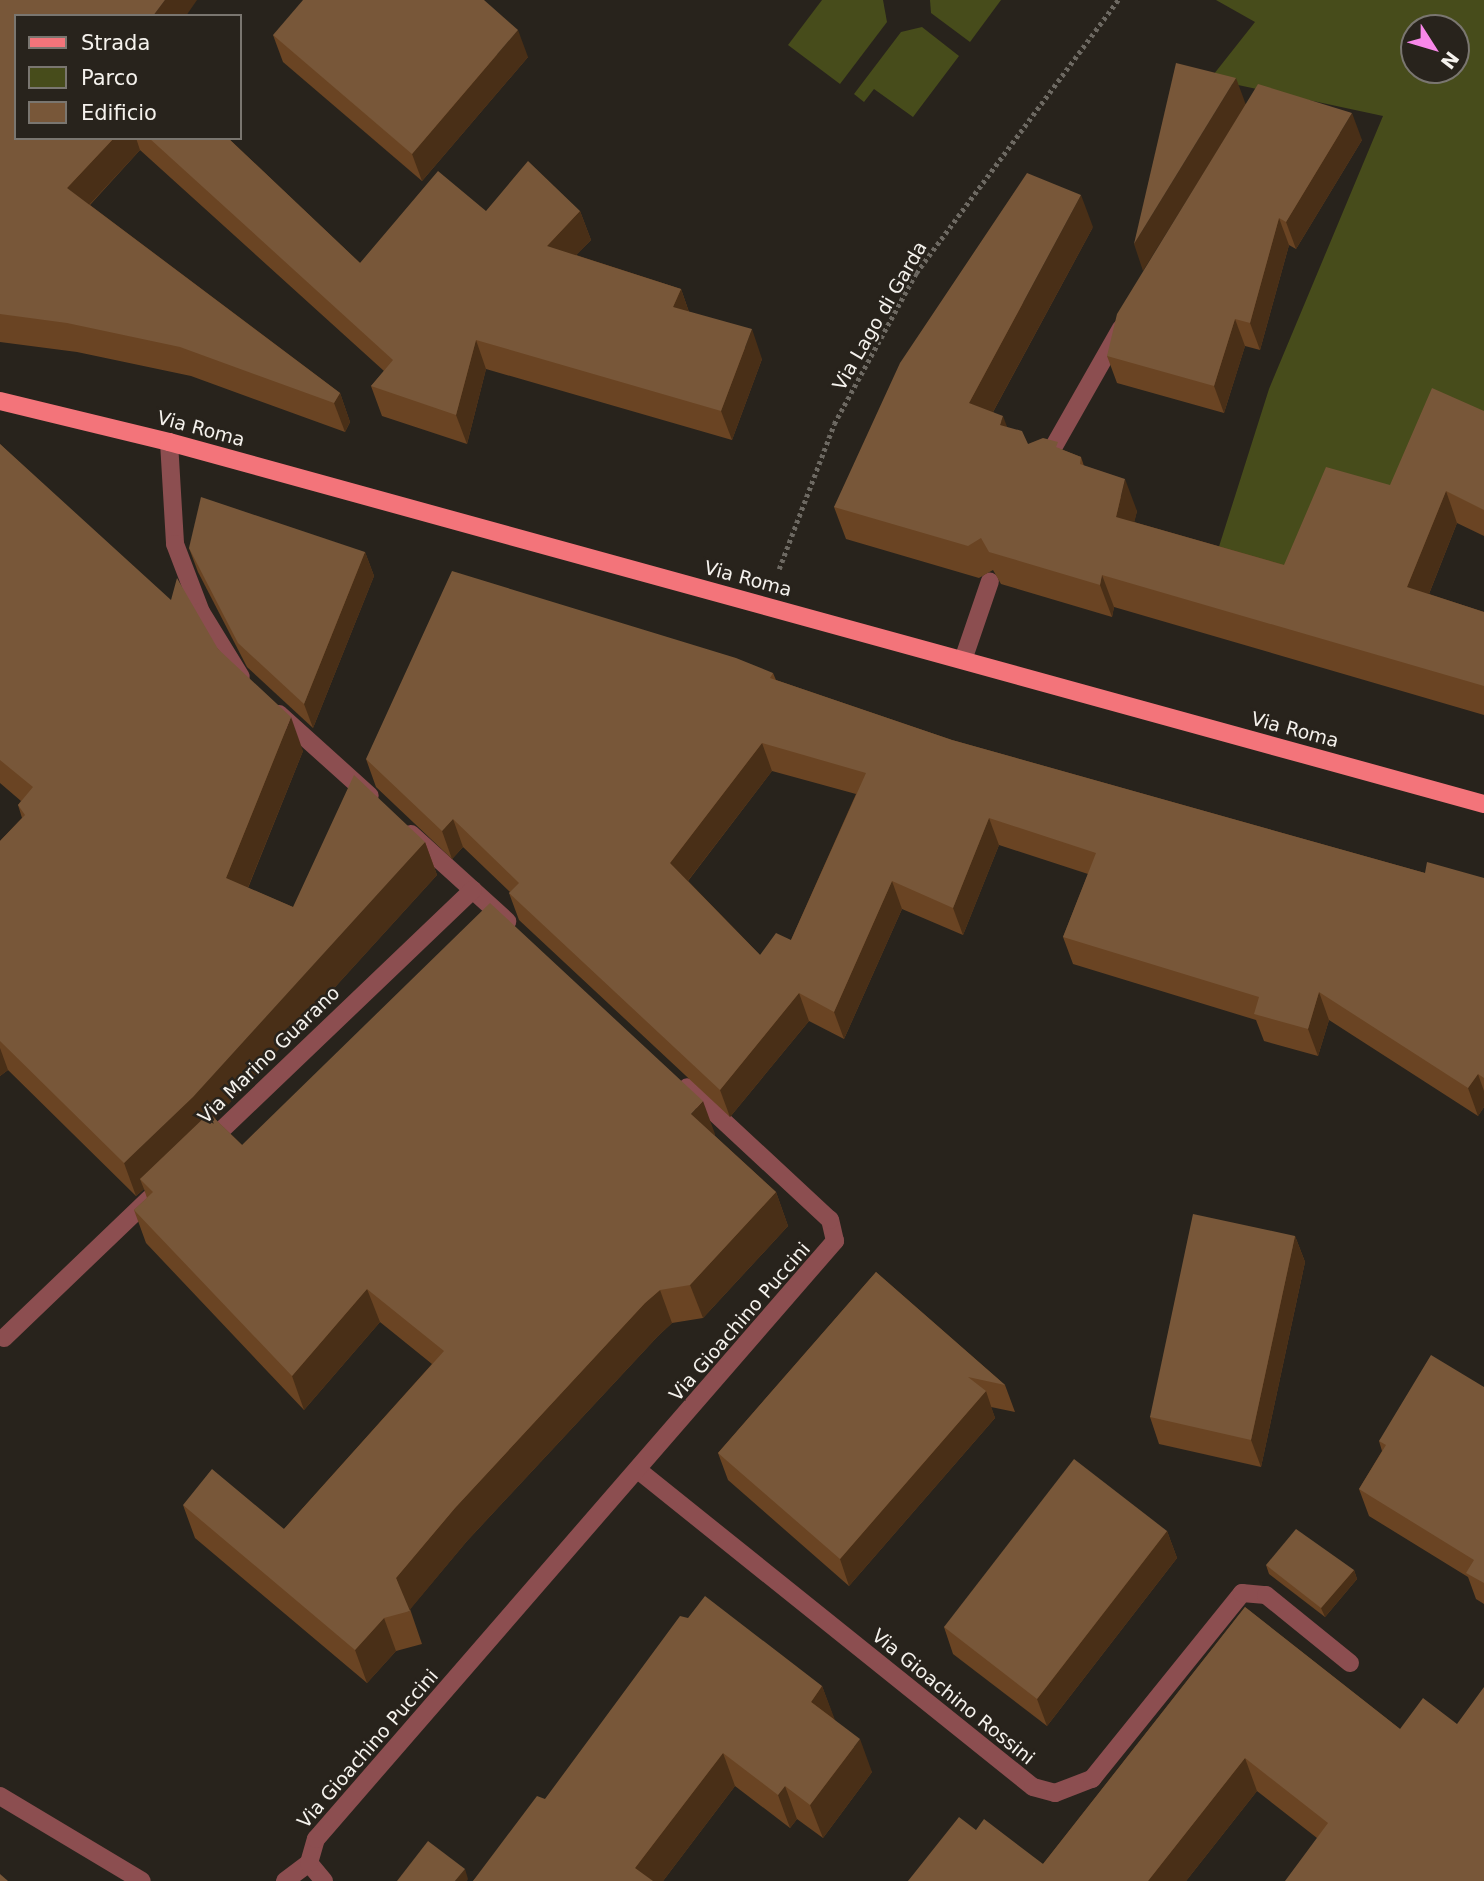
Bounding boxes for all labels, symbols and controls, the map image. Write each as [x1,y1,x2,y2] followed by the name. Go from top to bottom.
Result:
[14,14,242,140] legend
[1400,14,1470,84] north arrow
[81,31,150,55] text: Strada
[1437,47,1464,73] text: N
[81,66,138,90] text: Parco
[81,101,157,125] text: Edificio
[828,237,932,395] street label: Via Lago di Garda
[155,406,247,452] street label: Via Roma
[702,556,794,602] street label: Via Roma
[1249,707,1341,753] street label: Via Roma
[193,982,345,1128] street label: Via Marino Guarano
[665,1238,815,1406] street label: Via Gioachino Puccini
[867,1624,1039,1770] street label: Via Gioachino Rossini
[293,1665,443,1833] street label: Via Gioachino Puccini

